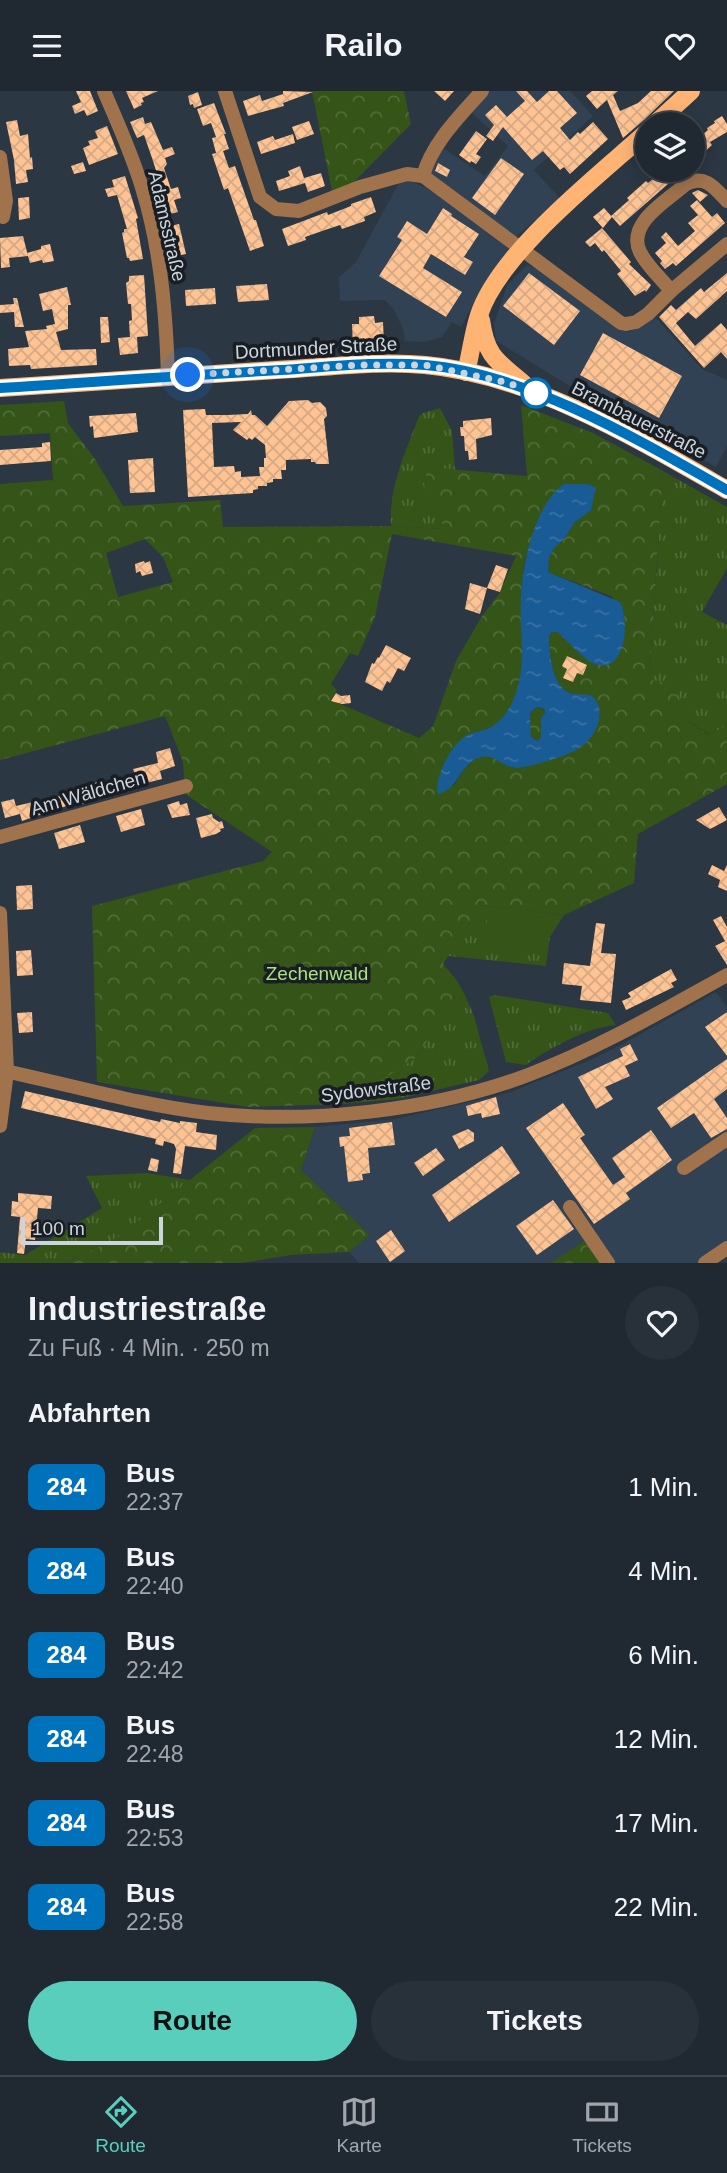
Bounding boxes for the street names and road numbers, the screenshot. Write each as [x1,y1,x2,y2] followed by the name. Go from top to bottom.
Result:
[144,169,190,283] street label: Adamsstraße
[234,333,398,363] street label: Dortmunder Straße
[568,377,710,463] street label: Brambauerstraße
[28,767,148,819] street label: Am Wäldchen
[320,1072,432,1106] street label: Sydowstraße

